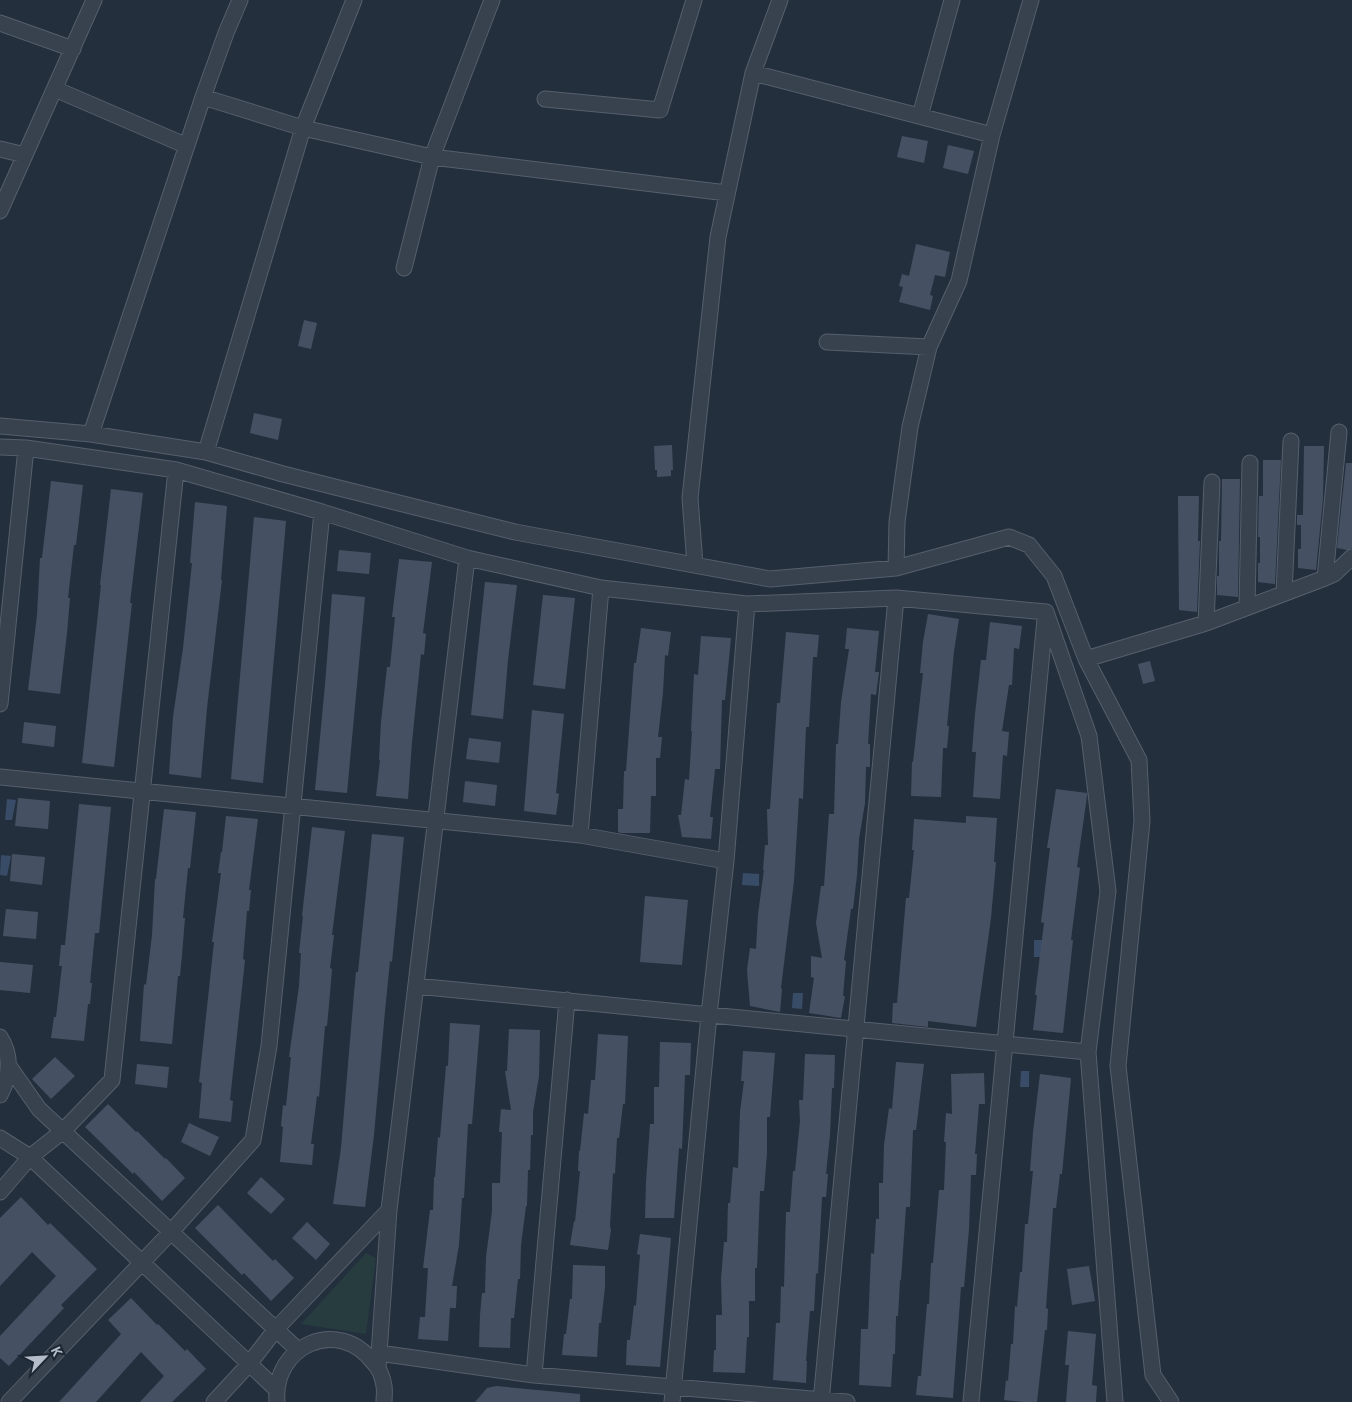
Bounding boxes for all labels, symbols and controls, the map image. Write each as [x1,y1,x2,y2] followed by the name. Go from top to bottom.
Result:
[20,1332,70,1382] north arrow
[47,1344,67,1360] text: K

